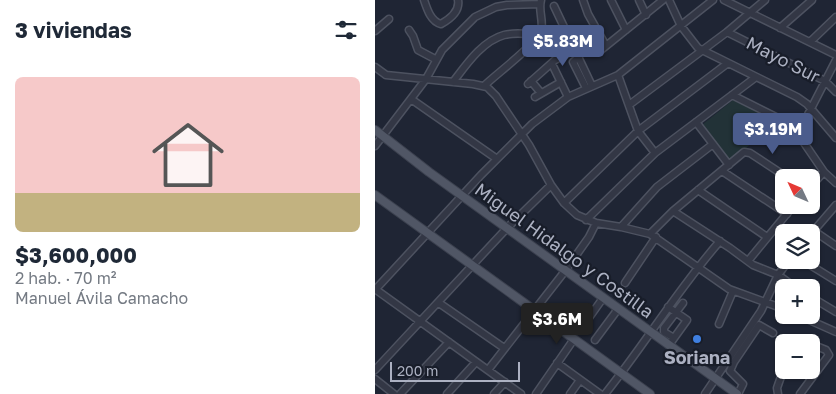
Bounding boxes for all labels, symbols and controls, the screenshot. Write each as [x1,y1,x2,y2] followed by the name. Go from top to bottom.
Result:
[332,16,360,44] icon: filters
[15,17,132,43] text: 3 viviendas
[522,24,604,67] pin: $5.83M
[533,31,593,51] text: $5.83M
[743,31,824,87] street label: Mayo Sur
[143,110,233,200] icon: home
[732,112,814,155] pin: $3.19M
[744,119,802,139] text: $3.19M
[775,169,820,214] north arrow
[775,169,820,379] map controls
[471,178,658,322] street label: Miguel Hidalgo y Costilla
[775,224,820,269] button: layers
[15,242,137,268] text: $3,600,000
[15,268,117,288] text: 2 hab. · 70 m²
[775,279,820,324] button: +
[15,288,188,308] text: Manuel Ávila Camacho
[522,302,592,345] pin: $3.6M
[532,309,582,329] text: $3.6M
[691,333,703,345] marker: Soriana
[775,334,820,379] button: −
[664,346,730,368] place label: Soriana
[390,359,520,382] scale bar
[397,362,438,379] text: 200 m

